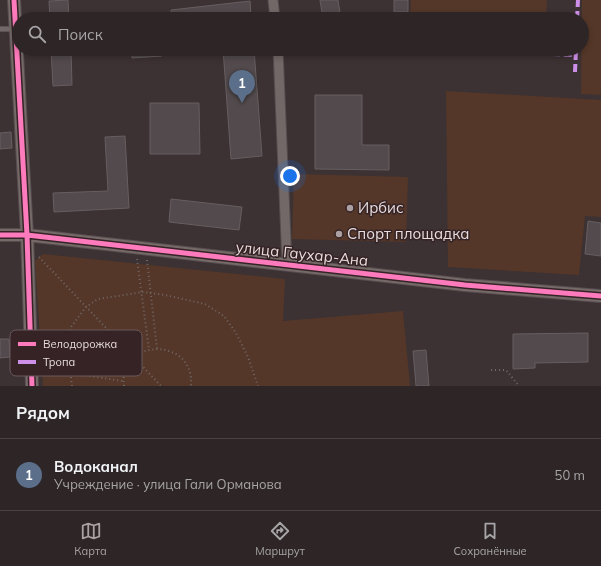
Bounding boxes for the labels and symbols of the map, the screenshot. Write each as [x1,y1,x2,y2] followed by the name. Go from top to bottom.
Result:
[229,70,255,103] pin: 1
[280,166,300,186] your location
[358,198,404,217] place label: Ирбис
[345,203,355,213] marker: Ирбис
[347,224,469,243] place label: Спорт площадка
[334,229,344,239] marker: Спорт площадка
[235,237,369,270] street label: улица Гаухар-Ана
[10,330,142,376] legend
[43,337,117,351] text: Велодорожка
[43,355,75,369] text: Тропа

